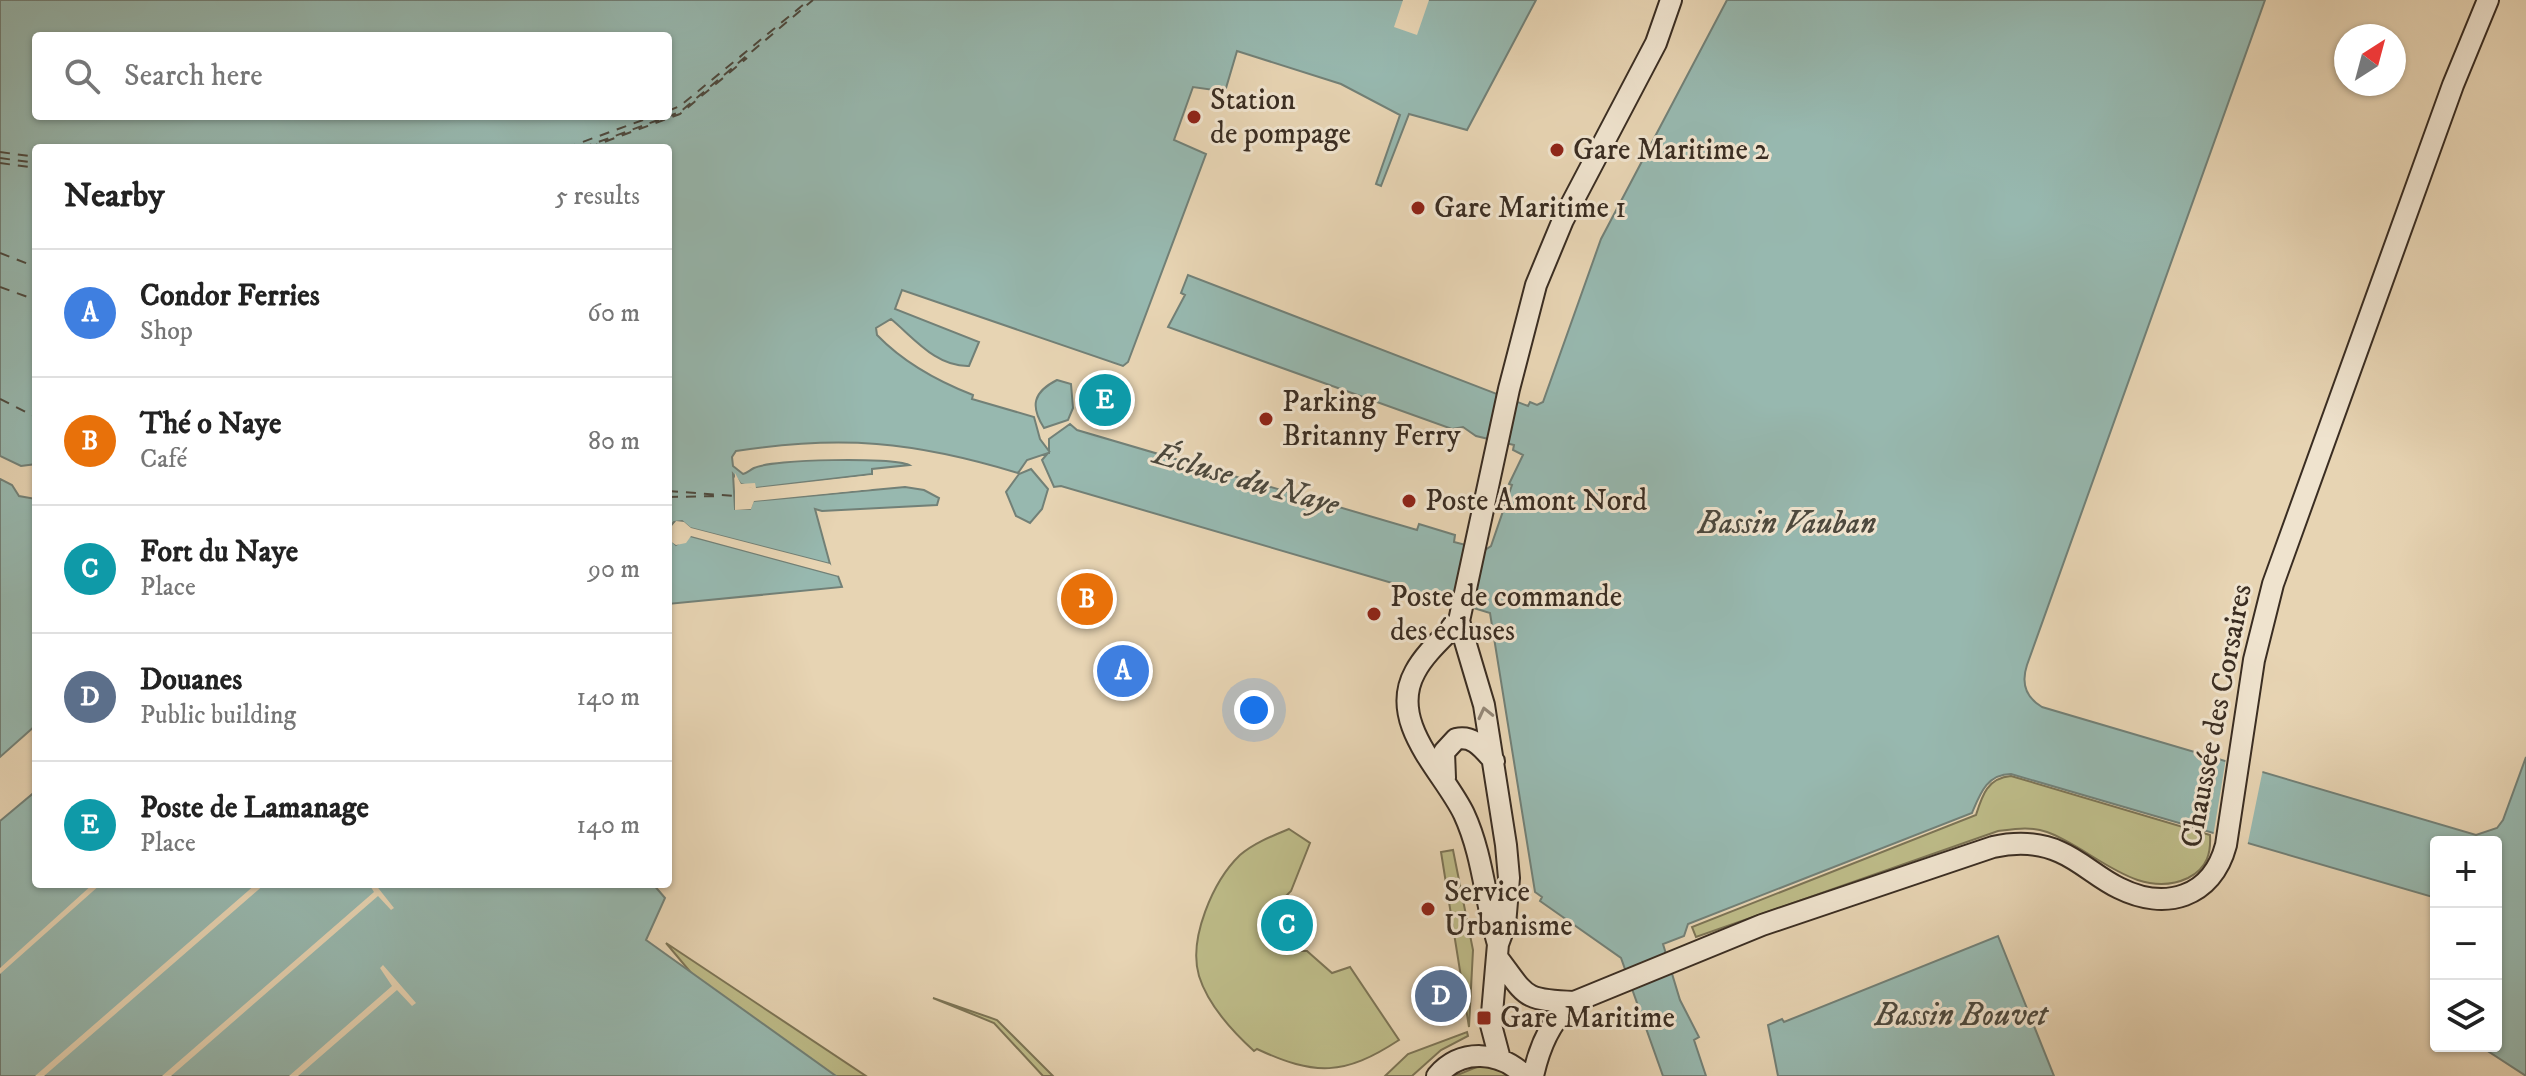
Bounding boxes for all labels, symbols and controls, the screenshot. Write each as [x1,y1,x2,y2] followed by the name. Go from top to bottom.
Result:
[2334,24,2406,96] north arrow
[32,32,672,120] search box
[60,54,104,98] icon: search
[124,58,263,95] text: Search here
[1210,82,1351,153] place label: Station de pompage
[1185,108,1203,126] marker: Station de pompage
[1573,132,1769,169] place label: Gare Maritime 2
[1548,141,1566,159] marker: Gare Maritime 2
[64,175,165,217] text: Nearby
[555,180,640,213] text: 5 results
[1434,190,1626,227] place label: Gare Maritime 1
[1409,199,1427,217] marker: Gare Maritime 1
[140,278,320,315] text: Condor Ferries
[82,297,98,330] text: A
[587,297,640,330] text: 60 m
[140,315,193,348] text: Shop
[1079,370,1131,430] pin: E
[1282,384,1461,455] place label: Parking Britanny Ferry
[140,406,281,443] text: Thé o Naye
[1257,410,1275,428] marker: Parking Britanny Ferry
[82,425,98,458] text: B
[588,425,640,458] text: 80 m
[1147,433,1345,526] water label: Écluse du Naye
[140,443,187,476] text: Café
[1425,483,1647,520] place label: Poste Amont Nord
[1400,492,1418,510] marker: Poste Amont Nord
[1697,504,1876,544] water label: Bassin Vauban
[140,534,298,571] text: Fort du Naye
[81,553,99,586] text: C
[588,553,640,586] text: 90 m
[1061,569,1113,629] pin: B
[140,571,196,604] text: Place
[1390,579,1622,650] place label: Poste de commande des écluses
[2173,581,2261,851] street label: Chaussée des Corsaires
[1365,605,1383,623] marker: Poste de commande des écluses
[1097,641,1149,701] pin: A
[140,662,242,699] text: Douanes
[80,681,100,714] text: D
[576,681,640,714] text: 140 m
[1234,690,1274,730] your location
[140,699,296,732] text: Public building
[1478,706,1495,720] one-way arrow
[140,790,369,827] text: Poste de Lamanage
[81,809,99,842] text: E
[576,809,640,842] text: 140 m
[140,827,196,860] text: Place
[2430,836,2502,1052] map controls
[2430,836,2502,908] button: +
[1444,874,1573,945] place label: Service Urbanisme
[1261,895,1313,955] pin: C
[1419,900,1437,918] marker: Service Urbanisme
[2430,908,2502,980] button: −
[1415,966,1467,1026] pin: D
[2430,980,2502,1052] button: layers
[1874,996,2050,1036] water label: Bassin Bouvet
[1500,1000,1675,1037] place label: Gare Maritime
[1475,1009,1493,1027] marker: Gare Maritime

